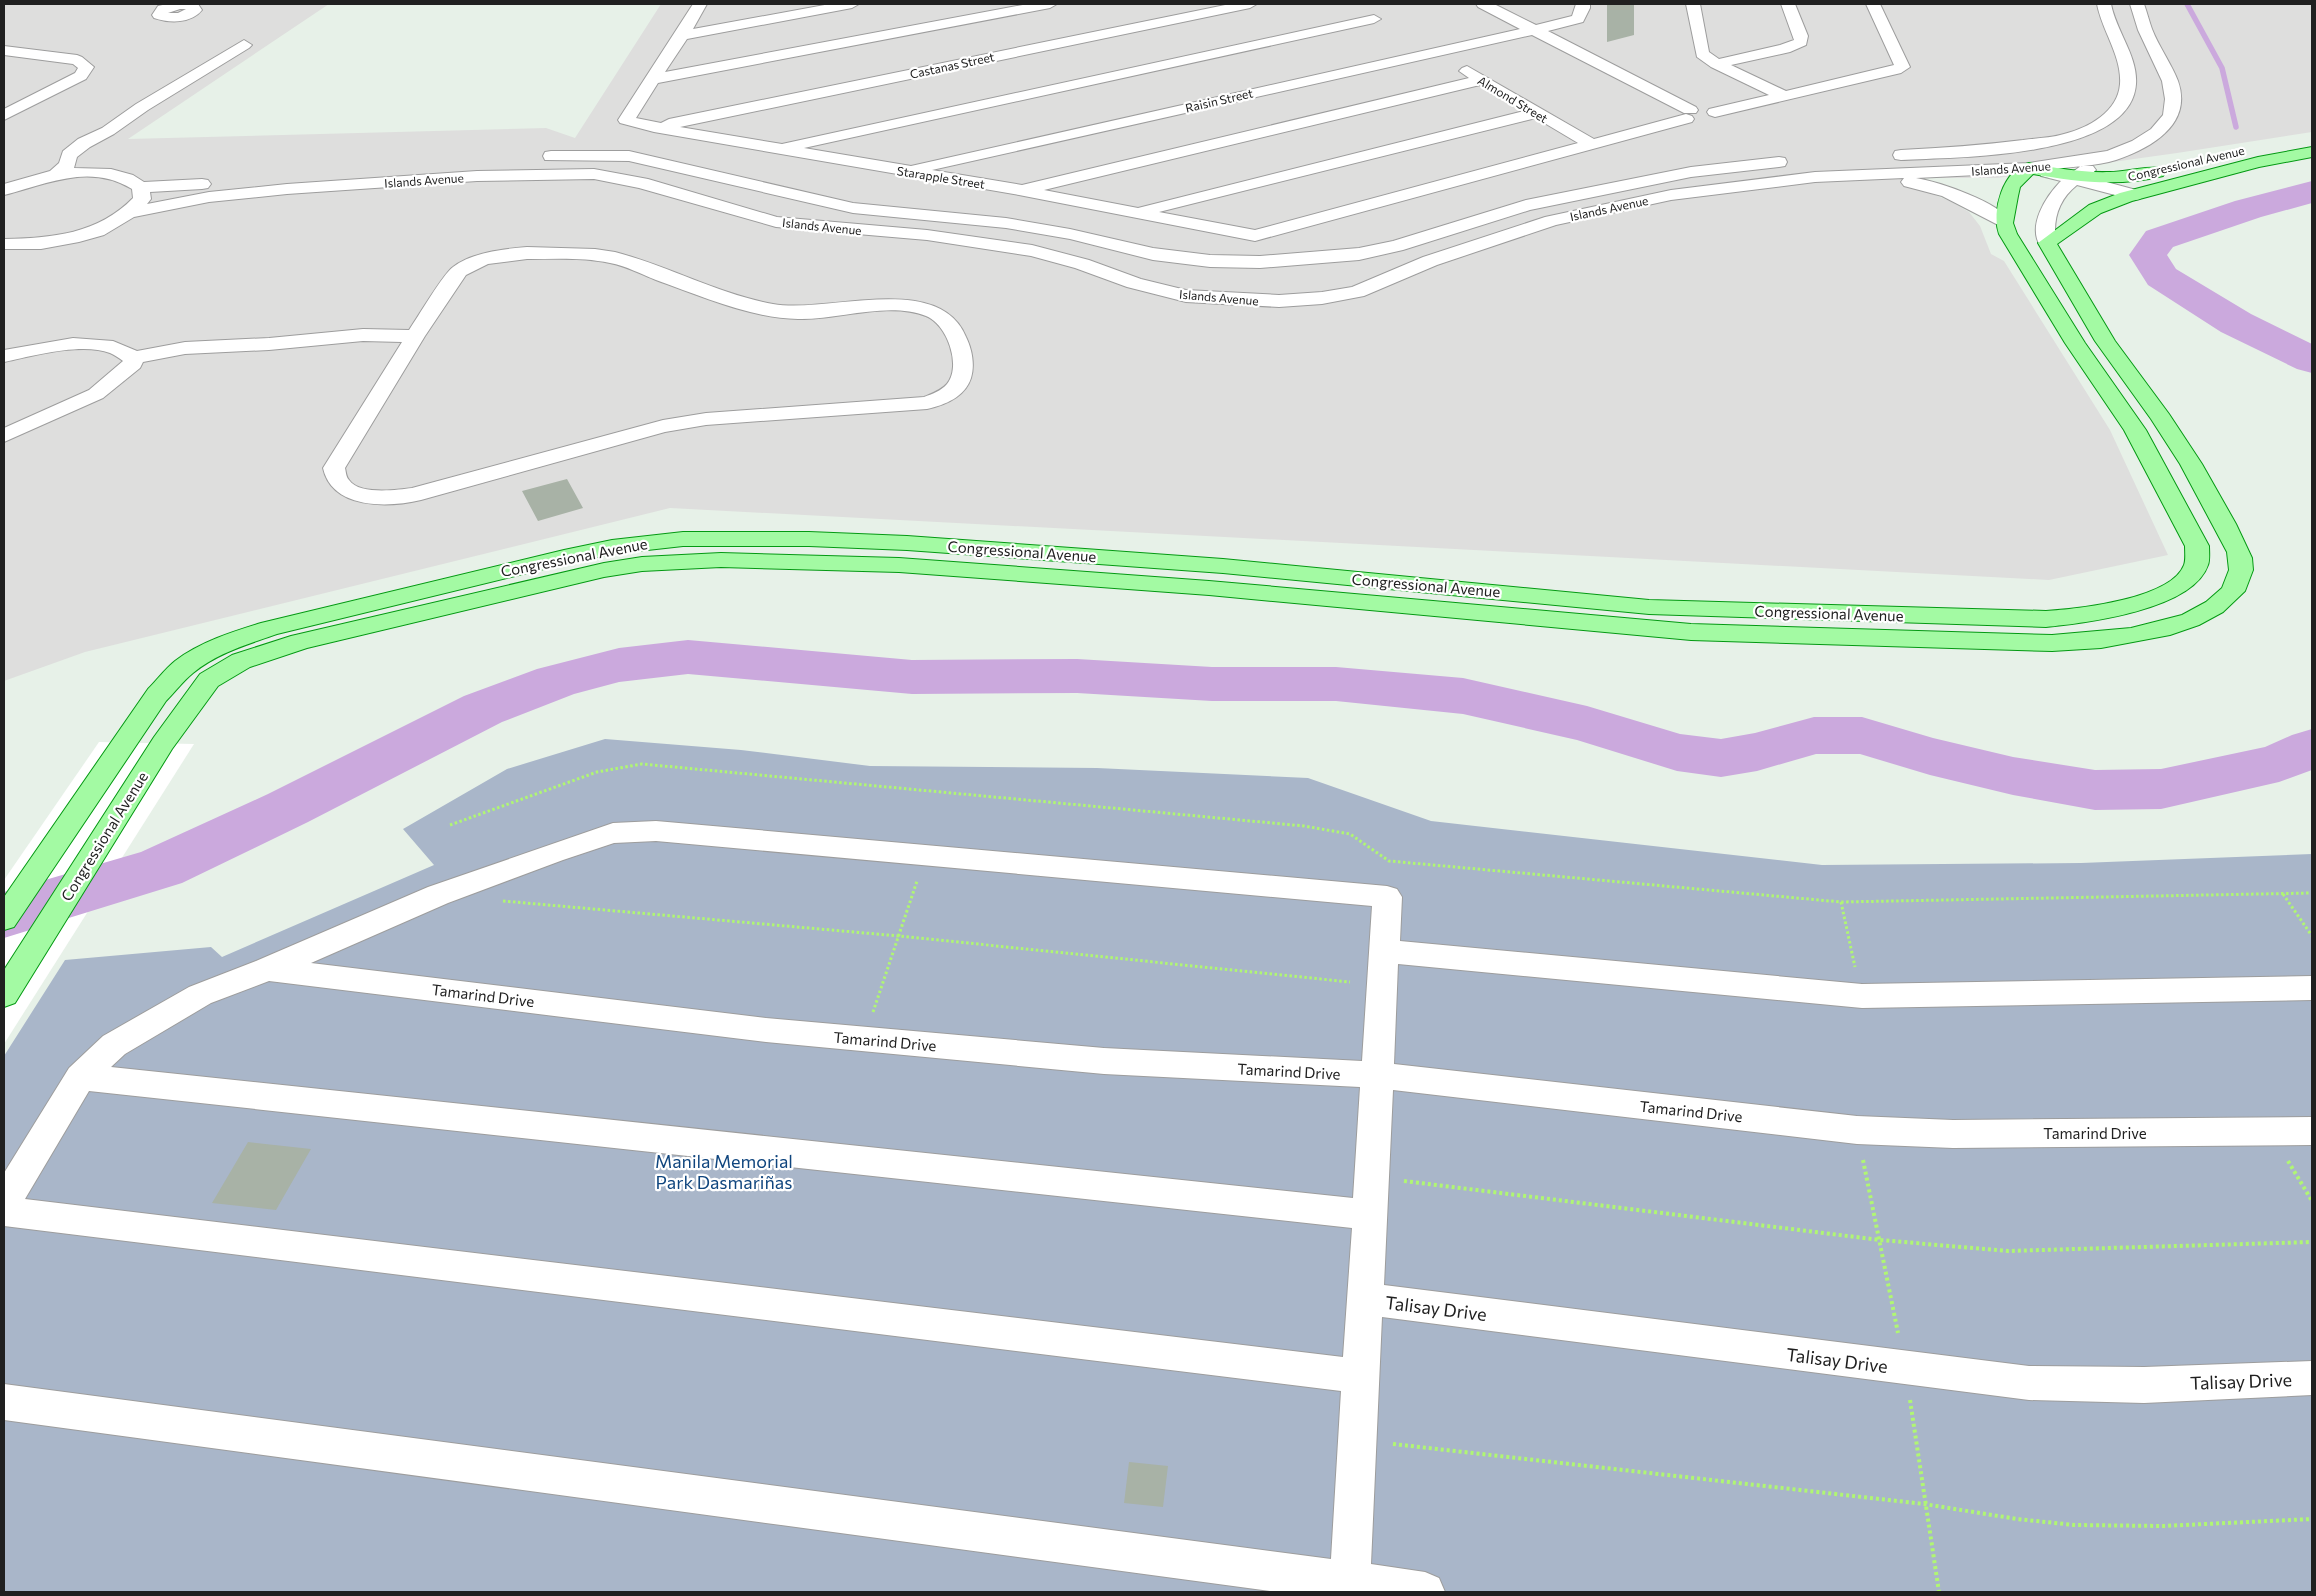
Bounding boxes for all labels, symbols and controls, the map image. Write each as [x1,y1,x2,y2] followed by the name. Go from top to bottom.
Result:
[909,49,996,81] street label: Castanas Street
[1476,73,1551,125] street label: Almond Street
[1184,85,1254,115] street label: Raisin Street
[2126,143,2246,183] street label: Congressional Avenue
[1971,158,2051,178] street label: Islands Avenue
[896,163,986,191] street label: Starapple Street
[384,170,464,190] street label: Islands Avenue
[1569,193,1649,223] street label: Islands Avenue
[782,215,862,237] street label: Islands Avenue
[1179,287,1259,307] street label: Islands Avenue
[499,534,649,580] street label: Congressional Avenue
[947,537,1097,565] street label: Congressional Avenue
[1351,570,1501,600] street label: Congressional Avenue
[1754,601,1904,625] street label: Congressional Avenue
[57,768,151,904] street label: Congressional Avenue
[431,980,535,1010] street label: Tamarind Drive
[833,1028,937,1054] street label: Tamarind Drive
[1237,1059,1341,1083] street label: Tamarind Drive
[1639,1097,1743,1125] street label: Tamarind Drive
[2043,1124,2147,1142] street label: Tamarind Drive
[655,1150,793,1193] park label: Manila Memorial Park Dasmariñas
[1384,1291,1488,1325] street label: Talisay Drive
[1785,1343,1889,1377] street label: Talisay Drive
[2190,1368,2292,1394] street label: Talisay Drive

